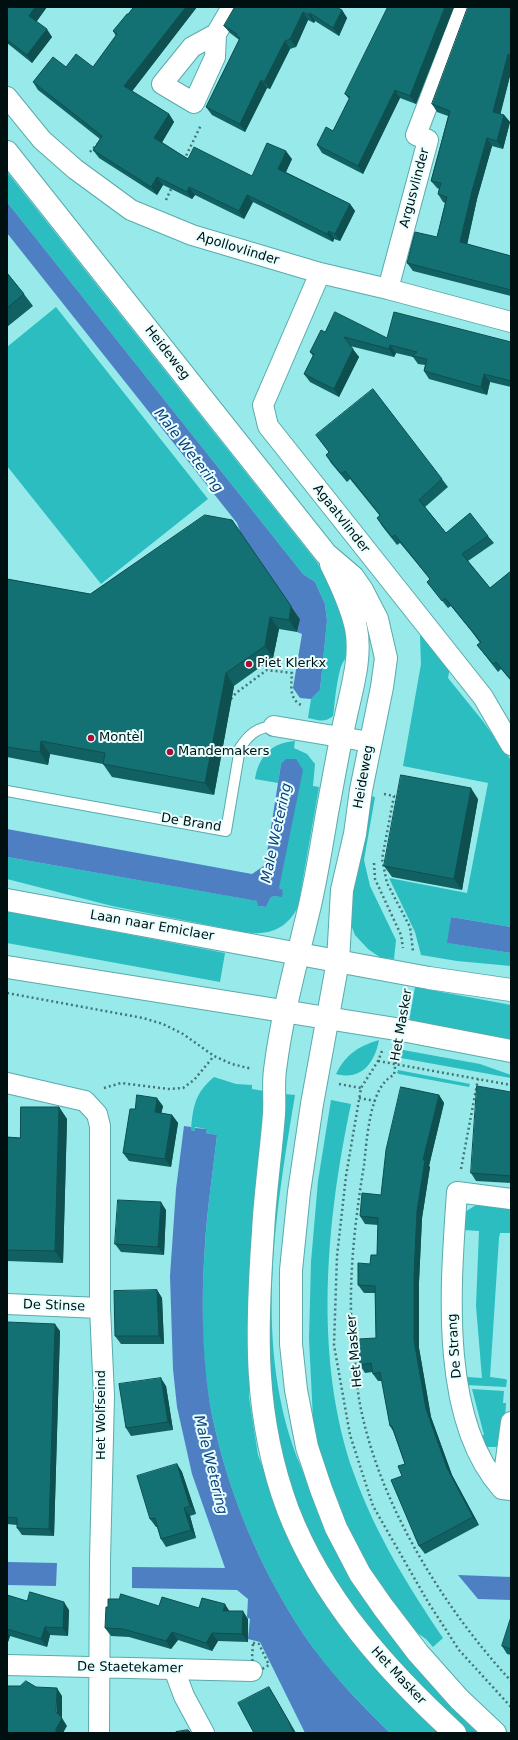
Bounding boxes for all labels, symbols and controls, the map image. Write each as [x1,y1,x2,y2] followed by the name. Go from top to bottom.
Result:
[397,146,433,230] street label: Argusvlinder
[195,229,281,269] street label: Apollovlinder
[141,323,193,383] street label: Heideweg
[150,406,226,496] water label: Male Wetering
[309,482,373,556] street label: Agaatvlinder
[257,656,326,672] place label: Piet Klerkx
[244,659,254,669] marker: Piet Klerkx
[99,730,143,746] place label: Montèl
[86,733,96,743] marker: Montèl
[178,744,269,760] place label: Mandemakers
[351,744,377,810] street label: Heideweg
[165,747,175,757] marker: Mandemakers
[258,782,296,884] water label: Male Wetering
[160,811,222,835] street label: De Brand
[89,907,215,945] street label: Laan naar Emiclaer
[388,988,416,1062] street label: Het Masker
[23,1297,85,1315] street label: De Stinse
[445,1313,465,1379] street label: De Strang
[344,1314,366,1388] street label: Het Masker
[94,1370,110,1460] street label: Het Wolfseind
[190,1414,230,1516] water label: Male Wetering
[367,1644,429,1708] street label: Het Masker
[77,1659,183,1677] street label: De Staetekamer

